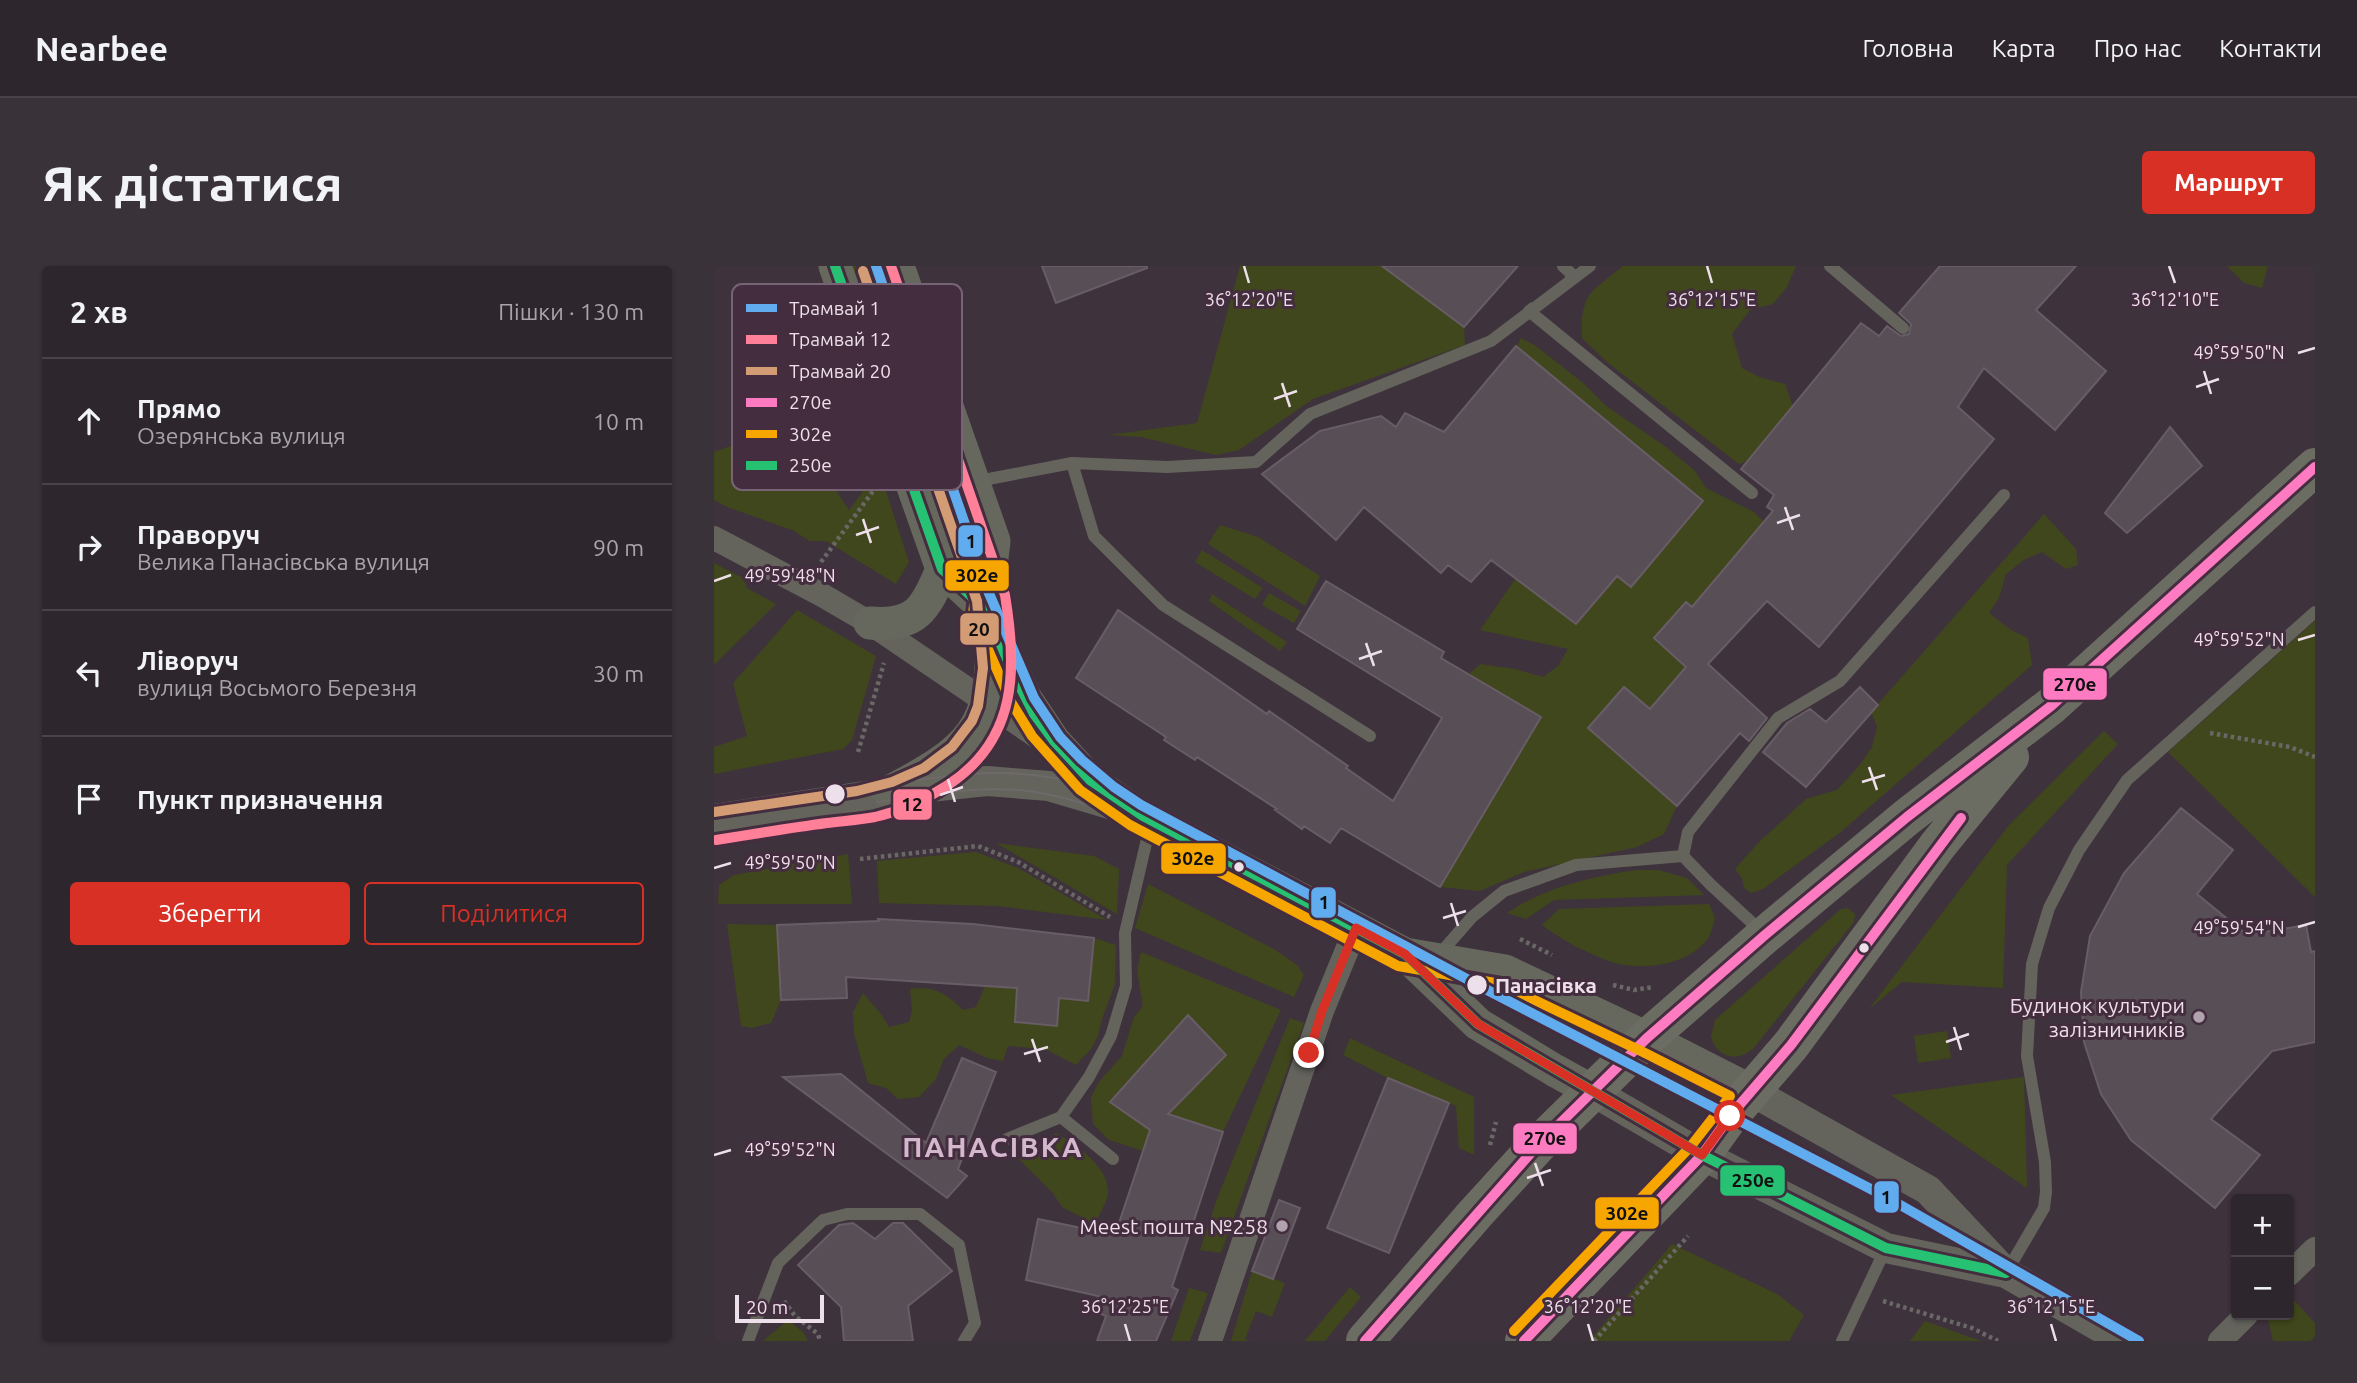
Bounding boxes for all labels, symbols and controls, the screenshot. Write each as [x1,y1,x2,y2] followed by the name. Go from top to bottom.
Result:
[35,30,168,67] text: Nearbee
[1862,35,1954,62] text: Головна
[1992,35,2056,62] text: Карта
[2094,35,2181,62] text: Про нас
[2219,35,2322,62] text: Контакти
[2142,151,2315,214] button: Маршрут
[42,155,343,210] text: Як дістатися
[732,284,962,490] legend
[1205,289,1293,309] text: 36°12'20"E
[1668,289,1756,309] text: 36°12'15"E
[2131,289,2219,309] text: 36°12'10"E
[70,295,128,329] text: 2 хв
[789,297,880,319] text: Трамвай 1
[498,299,644,324] text: Пішки · 130 m
[789,328,891,350] text: Трамвай 12
[2193,342,2285,362] text: 49°59'50"N
[789,360,891,382] text: Трамвай 20
[789,391,832,413] text: 270е
[137,394,221,423] text: Прямо
[70,402,108,440] icon: ahead
[593,409,644,434] text: 10 m
[137,423,346,448] text: Озерянська вулиця
[789,423,832,445] text: 302е
[789,454,832,476] text: 250е
[137,520,260,549] text: Праворуч
[957,524,984,558] line badge: 1
[70,528,108,566] icon: right
[966,530,976,552] text: 1
[593,535,644,560] text: 90 m
[137,549,430,574] text: Велика Панасівська вулиця
[944,559,1010,592] line badge: 302е
[955,564,999,586] text: 302е
[744,565,836,585] text: 49°59'48"N
[959,612,1000,646] line badge: 20
[968,618,990,640] text: 20
[2193,629,2285,649] text: 49°59'52"N
[137,646,239,675] text: Ліворуч
[70,654,108,692] icon: left
[593,661,644,686] text: 30 m
[2042,667,2108,701] line badge: 270е
[2053,673,2097,695] text: 270е
[137,675,417,700] text: вулиця Восьмого Березня
[70,780,108,818] icon: arrive
[823,782,847,806] unlabelled marker
[137,785,383,814] text: Пункт призначення
[892,788,933,821] line badge: 12
[901,793,923,815] text: 12
[1160,842,1227,875] line badge: 302е
[1171,847,1215,869] text: 302е
[744,852,836,872] text: 49°59'50"N
[1232,860,1246,874] unlabelled marker
[70,882,350,945] button: Зберегти
[364,882,644,945] button: Поділитися
[1310,886,1337,919] line badge: 1
[1319,891,1329,913] text: 1
[2193,917,2285,937] text: 49°59'54"N
[1857,941,1871,955] unlabelled marker
[1465,973,1489,997] marker: Панасівка
[1495,973,1597,997] place label: Панасівка
[2010,993,2185,1041] place label: Будинок культури залізничників
[2191,1009,2207,1025] marker: Будинок культури залізничників
[1293,1037,1324,1068] route end
[1714,1100,1745,1131] route start
[1512,1122,1578,1155] line badge: 270е
[1523,1127,1567,1149] text: 270е
[902,1131,1084,1162] district label: ПАНАСІВКА
[744,1139,836,1159] text: 49°59'52"N
[1719,1164,1786,1197] line badge: 250е
[1731,1169,1775,1191] text: 250е
[1873,1180,1900,1214] line badge: 1
[1881,1186,1891,1208] text: 1
[2231,1194,2294,1320] map controls
[2231,1194,2294,1257] button: +
[1594,1196,1660,1230] line badge: 302е
[1605,1202,1649,1224] text: 302е
[1079,1214,1268,1238] place label: Meest пошта №258
[1274,1218,1290,1234] marker: Meest пошта №258
[2231,1257,2294,1320] button: −
[735,1292,824,1324] scale bar
[746,1296,788,1318] text: 20 m
[1081,1296,1169,1316] text: 36°12'25"E
[1544,1296,1632,1316] text: 36°12'20"E
[2007,1296,2095,1316] text: 36°12'15"E

